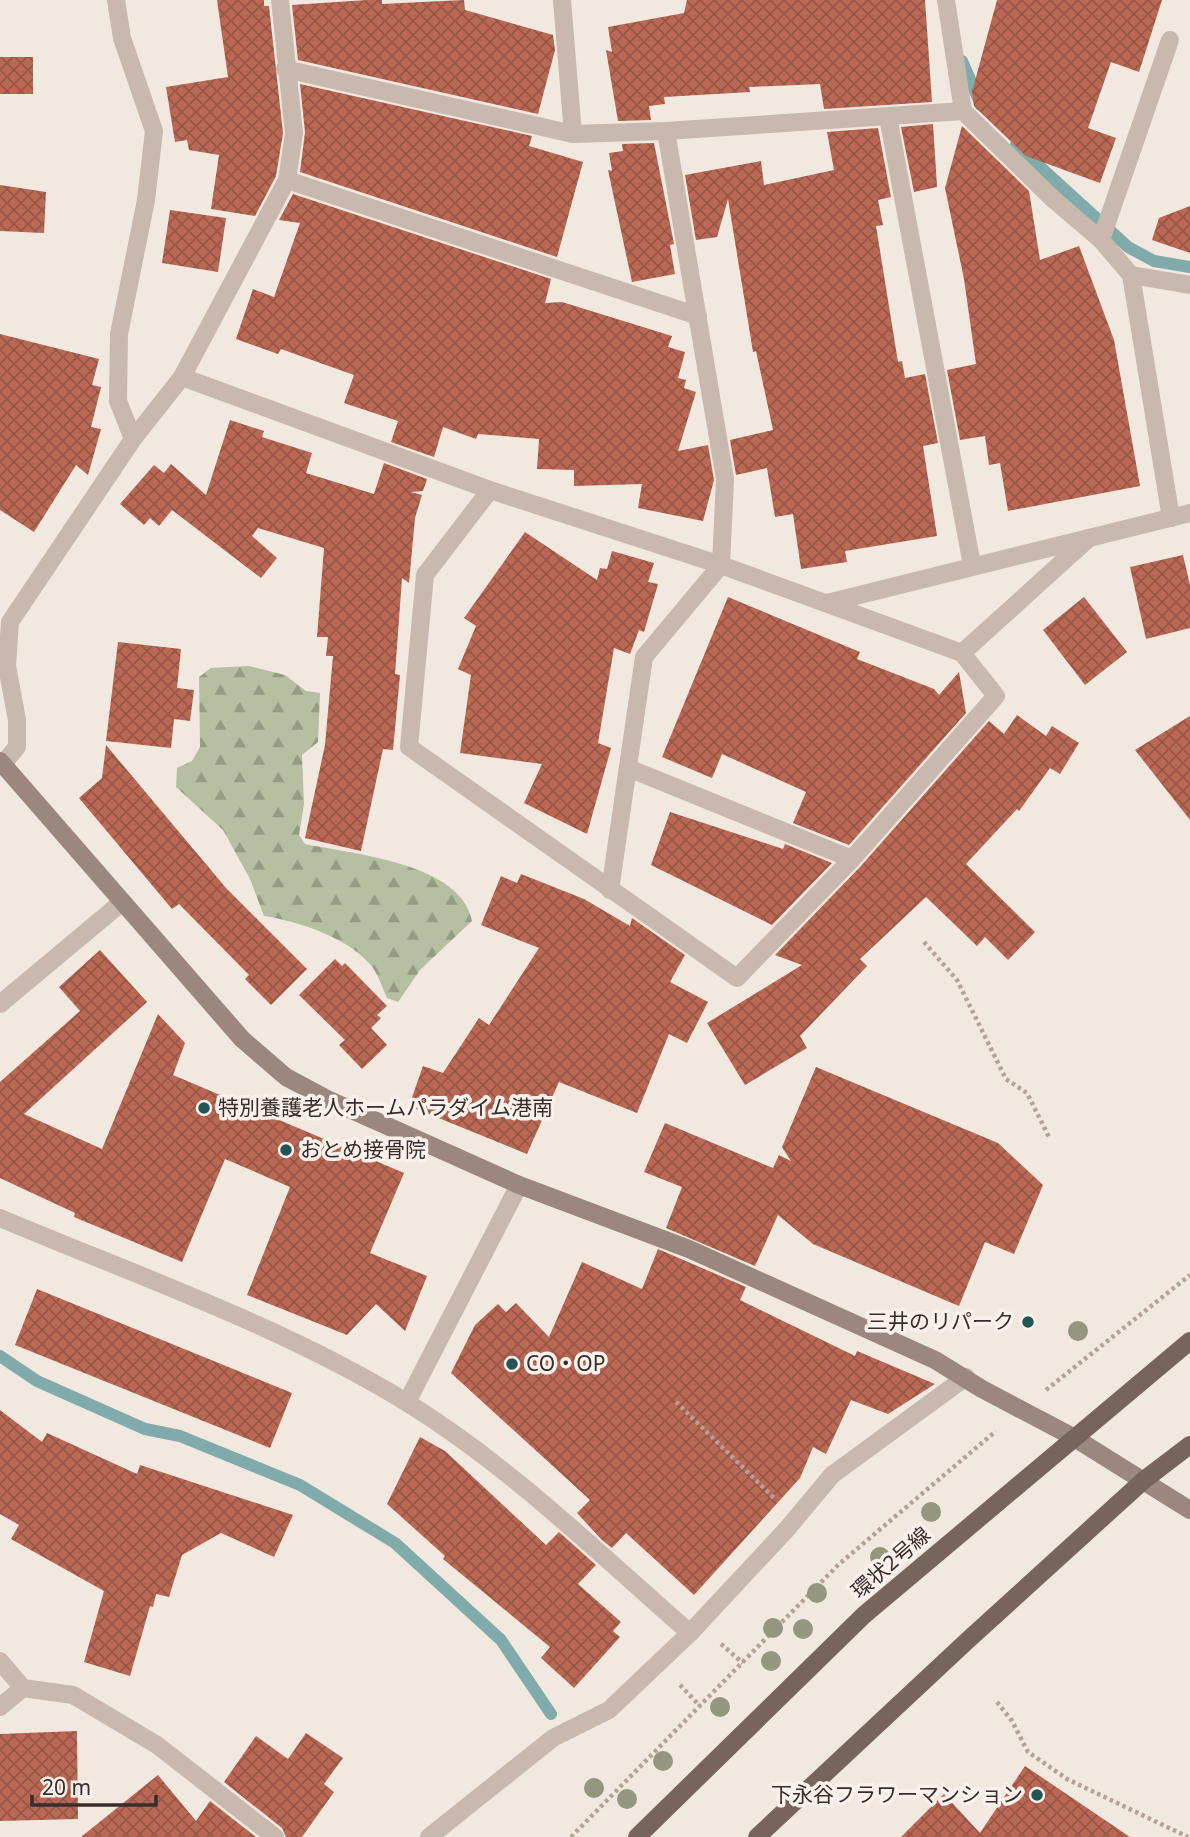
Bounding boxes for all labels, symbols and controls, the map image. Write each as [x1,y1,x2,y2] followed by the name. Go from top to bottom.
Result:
[218,1093,553,1121] place label: 特別養護老人ホームパラダイム港南
[196,1100,212,1116] marker: 特別養護老人ホームパラダイム港南
[300,1135,426,1163] place label: おとめ接骨院
[278,1142,294,1158] marker: おとめ接骨院
[867,1307,1014,1335] place label: 三井のリパーク
[1020,1314,1036,1330] marker: 三井のリパーク
[526,1349,605,1377] place label: CO・OP
[504,1356,520,1372] marker: CO・OP
[845,1520,936,1604] street label: 環状2号線
[32,1764,156,1808] scale bar
[42,1773,91,1801] text: 20 m
[771,1780,1023,1808] place label: 下永谷フラワーマンション
[1029,1787,1045,1803] marker: 下永谷フラワーマンション

